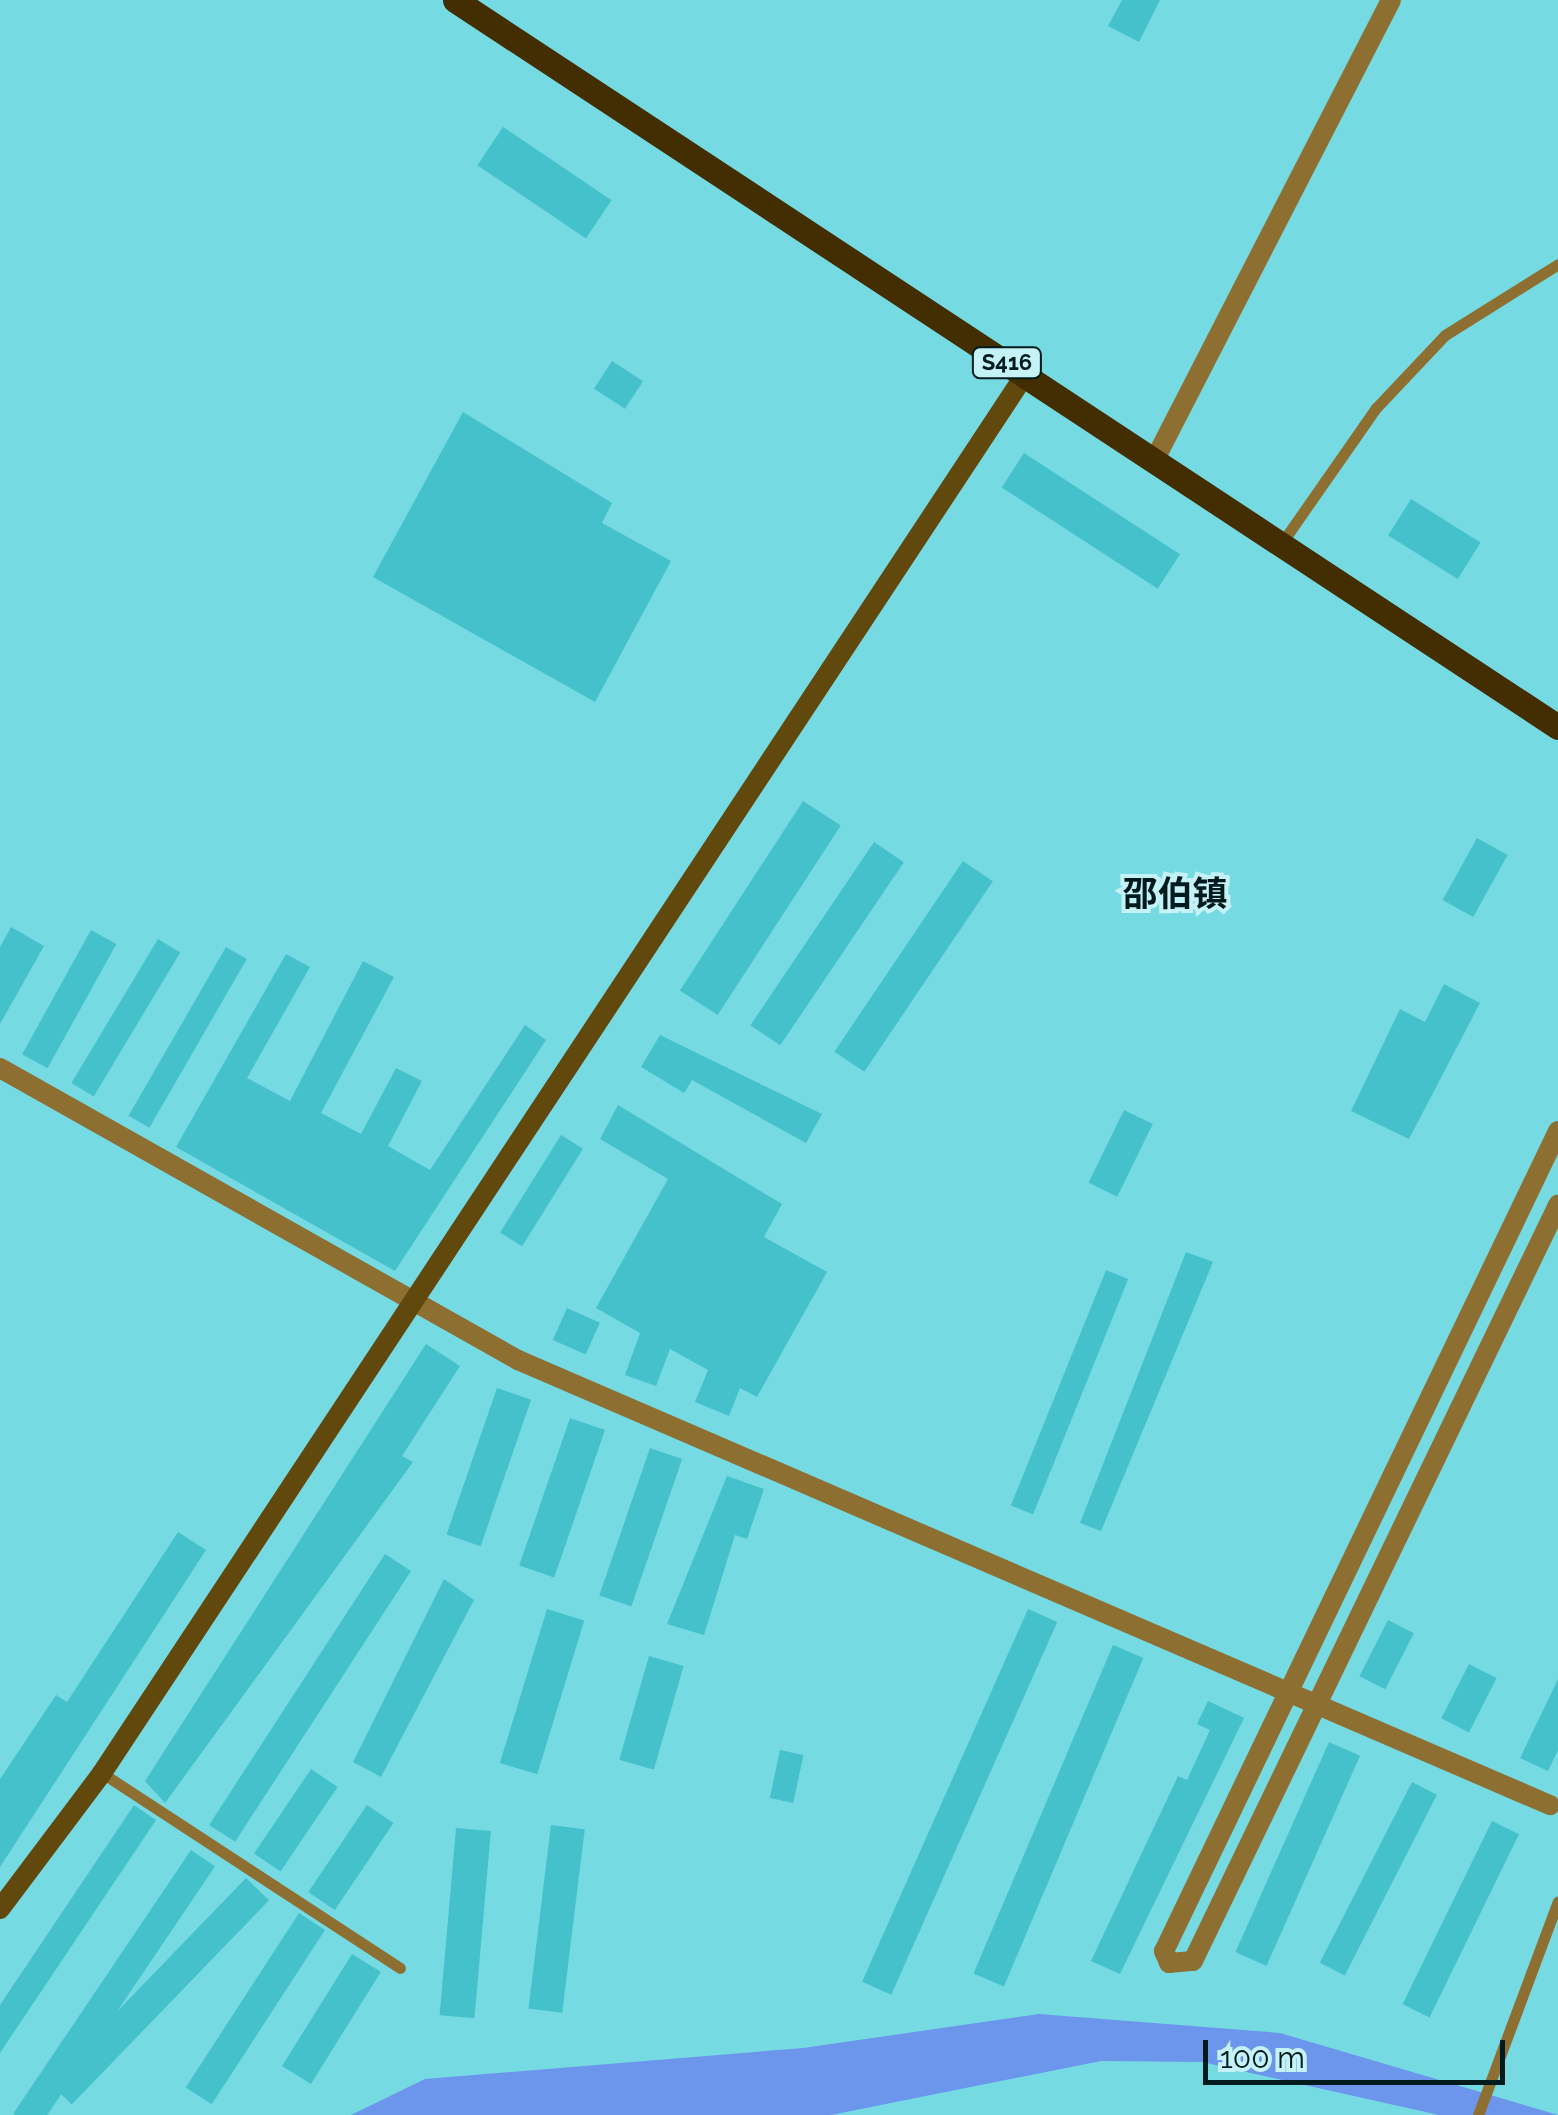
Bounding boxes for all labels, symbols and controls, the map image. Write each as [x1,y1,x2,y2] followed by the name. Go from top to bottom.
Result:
[970,346,1044,380] road number: S416
[1123,873,1227,915] district label: 邵伯镇
[1208,2020,1510,2082] scale bar
[1220,2040,1305,2075] text: 100 m

